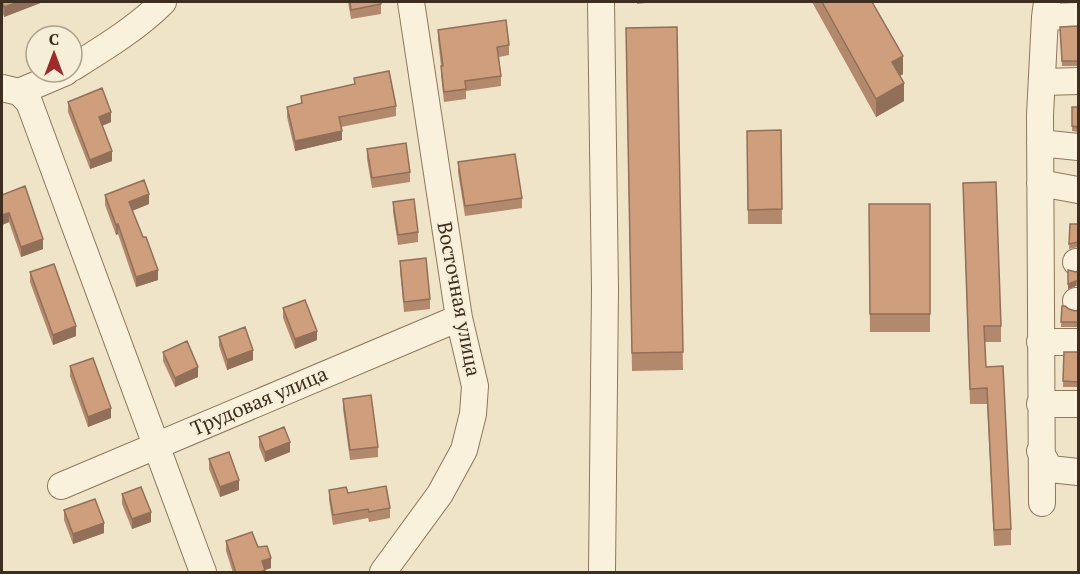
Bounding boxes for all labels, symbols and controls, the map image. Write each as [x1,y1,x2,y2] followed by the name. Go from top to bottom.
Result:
[24,24,84,84] north arrow
[49,28,59,50] text: С
[431,219,488,379] street label: Восточная улица
[186,360,331,442] street label: Трудовая улица

